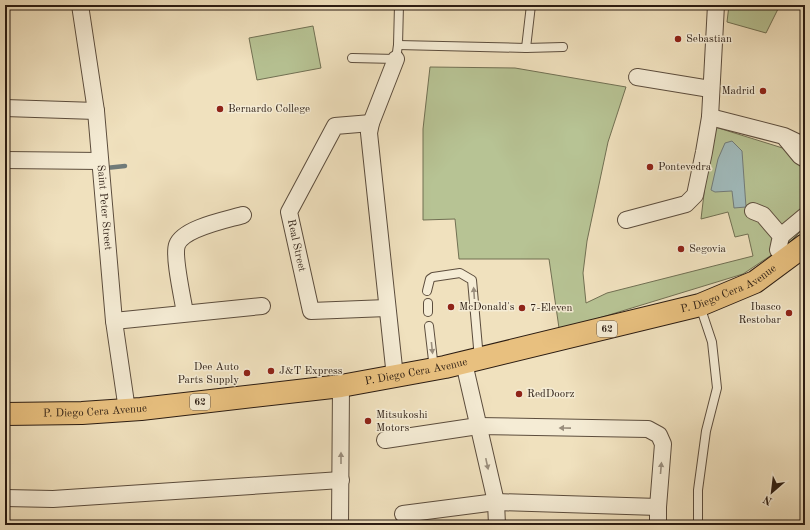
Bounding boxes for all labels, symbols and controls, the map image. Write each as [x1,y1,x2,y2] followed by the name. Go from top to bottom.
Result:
[673,34,683,44] marker: Sebastian
[686,34,732,45] place label: Sebastian
[721,86,755,97] place label: Madrid
[758,86,768,96] marker: Madrid
[215,104,225,114] marker: Bernardo College
[228,104,310,115] place label: Bernardo College
[645,162,655,172] marker: Pontevedra
[658,162,712,173] place label: Pontevedra
[95,164,113,251] street label: Saint Peter Street
[285,218,308,273] street label: Real Street
[676,244,686,254] marker: Segovia
[689,244,727,255] place label: Segovia
[680,263,778,315] street label: P. Diego Cera Avenue
[471,287,478,299] one-way arrow
[446,302,456,312] marker: McDonald's
[459,302,515,313] place label: McDonald's
[738,302,781,326] place label: Ibasco Restobar
[517,303,527,313] marker: 7-Eleven
[530,303,572,314] place label: 7-Eleven
[784,308,794,318] marker: Ibasco Restobar
[597,321,617,337] road number: 62
[429,342,435,354] one-way arrow
[364,356,469,387] street label: P. Diego Cera Avenue
[177,362,239,386] place label: Dee Auto Parts Supply
[266,366,276,376] marker: J&T Express
[279,366,343,377] place label: J&T Express
[242,368,252,378] marker: Dee Auto Parts Supply
[514,389,524,399] marker: RedDoorz
[527,389,575,400] place label: RedDoorz
[190,394,210,410] road number: 62
[43,403,148,419] street label: P. Diego Cera Avenue
[376,410,428,434] place label: Mitsukoshi Motors
[363,416,373,426] marker: Mitsukoshi Motors
[558,425,571,431] one-way arrow
[338,451,344,464] one-way arrow
[485,458,491,470] one-way arrow
[658,462,664,474] one-way arrow
[752,472,792,512] north arrow
[761,492,774,506] text: N

